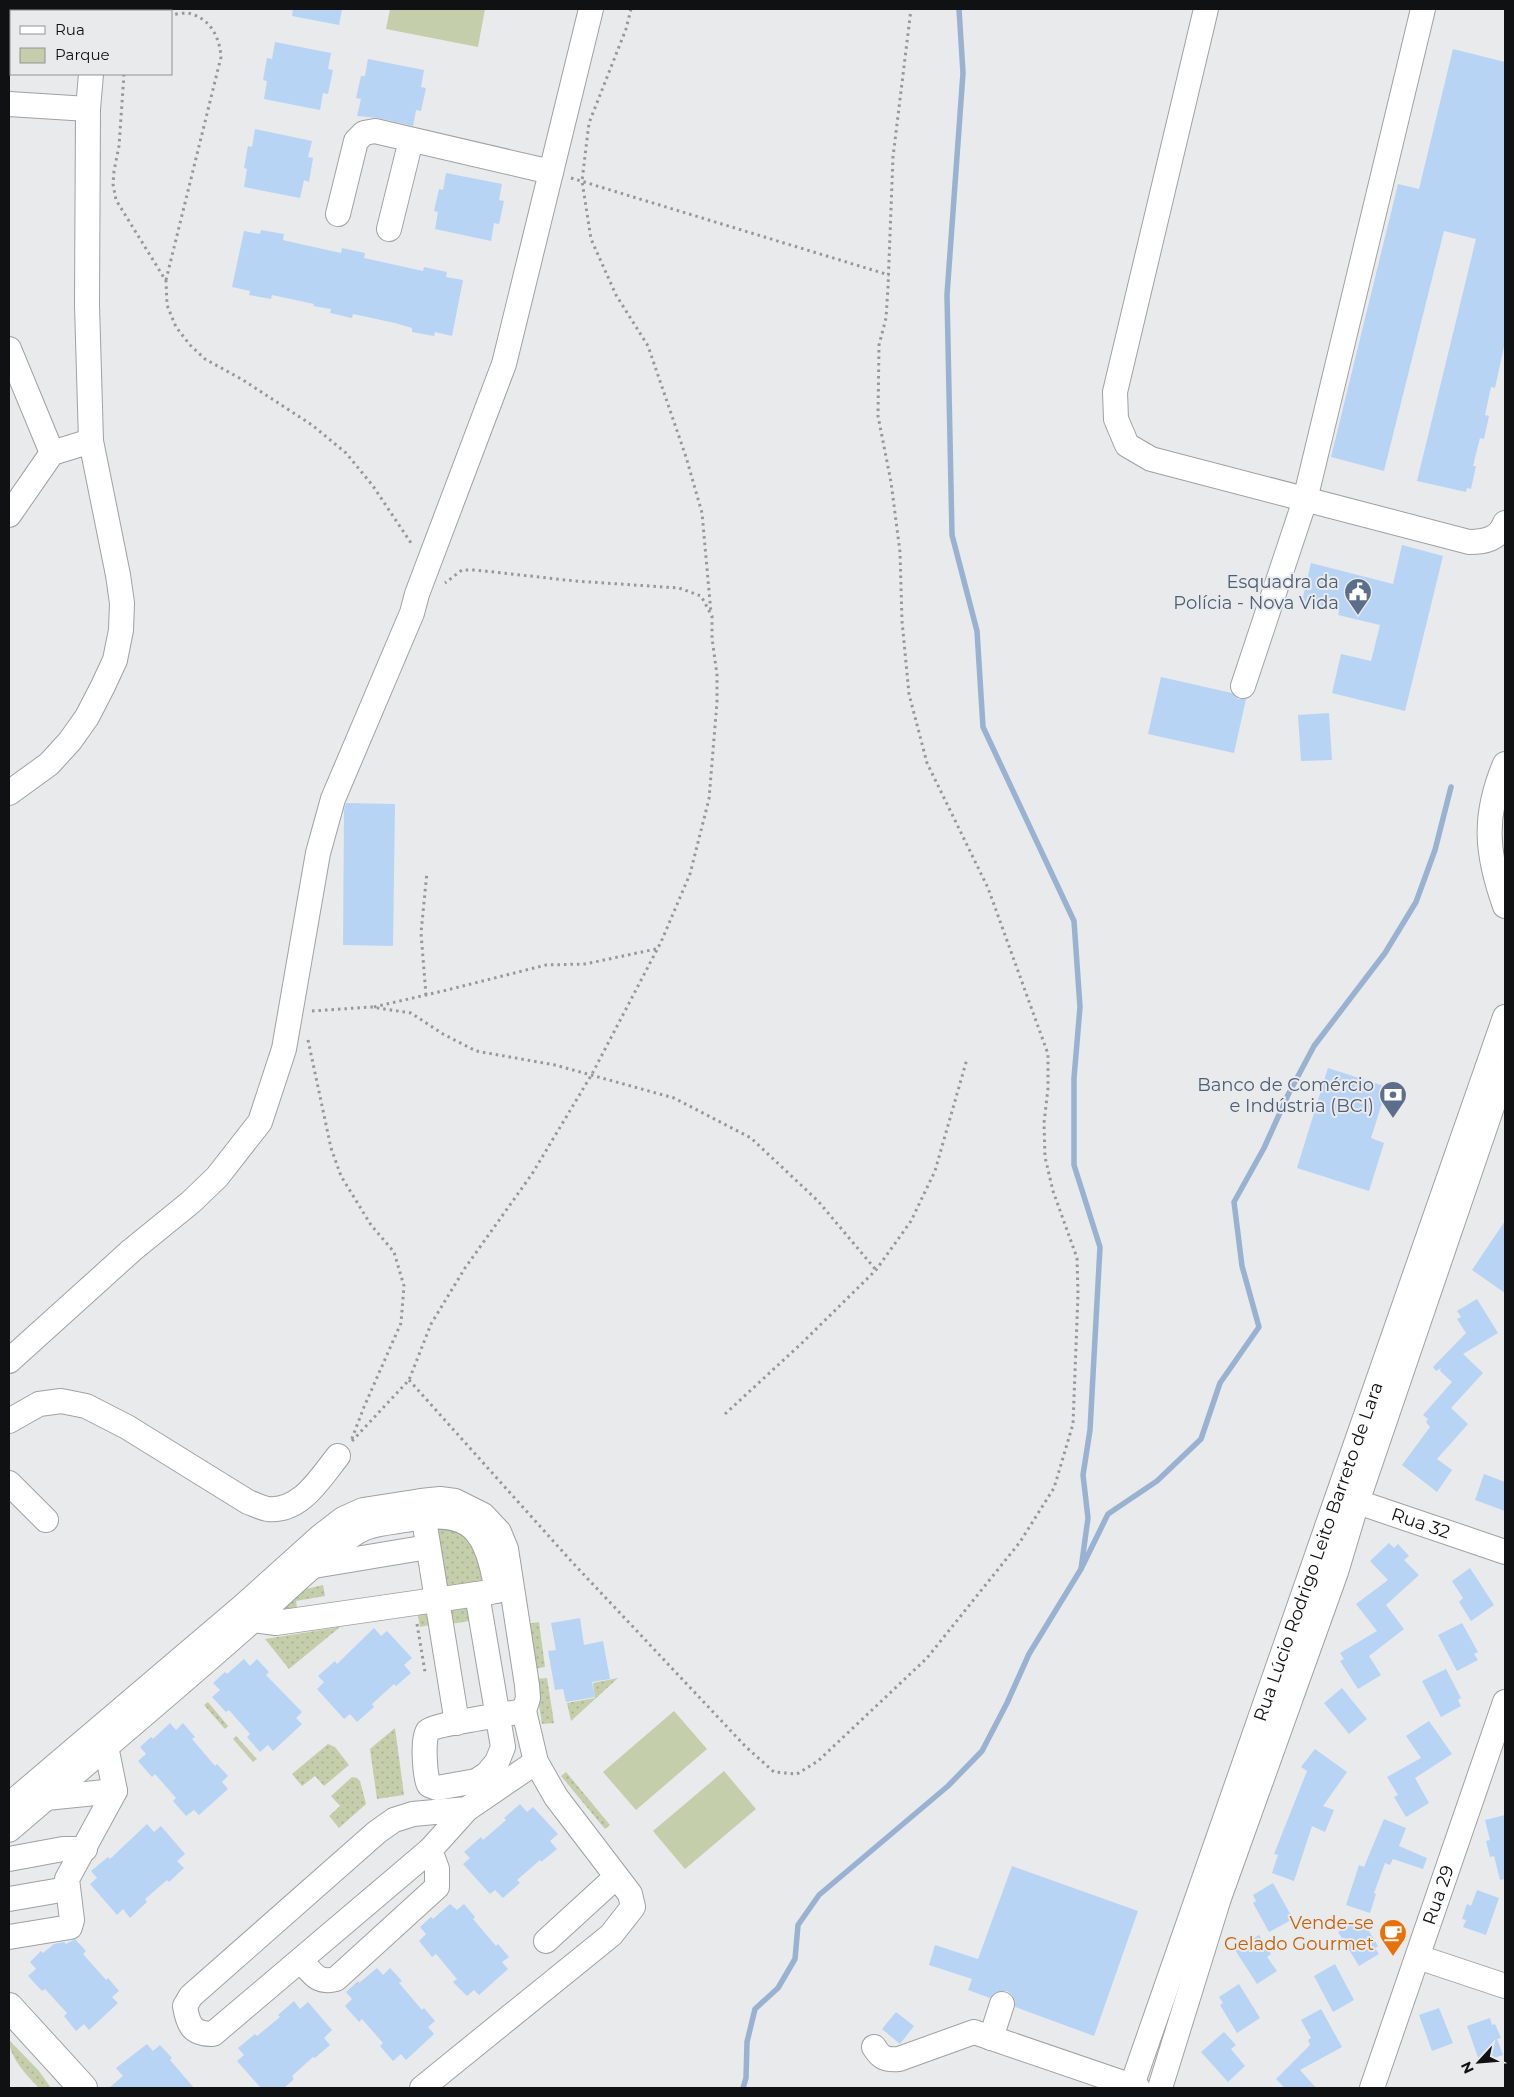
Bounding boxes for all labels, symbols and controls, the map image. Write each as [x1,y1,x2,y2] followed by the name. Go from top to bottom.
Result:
[10,10,172,75] legend
[55,20,85,39] text: Rua
[55,45,110,64] text: Parque
[1173,571,1339,614] place label: Esquadra da Polícia - Nova Vida
[1343,577,1373,616] public building icon: Esquadra da Polícia - Nova Vida
[1197,1074,1374,1117] place label: Banco de Comércio e Indústria (BCI)
[1378,1080,1408,1119] bank icon: Banco de Comércio e Indústria (BCI)
[1249,1379,1388,1724] street label: Rua Lúcio Rodrigo Leito Barreto de Lara
[1388,1503,1453,1544] street label: Rua 32
[1418,1862,1459,1928] street label: Rua 29
[1224,1912,1374,1955] place label: Vende-se Gelado Gourmet
[1378,1918,1408,1957] cafe icon: Vende-se Gelado Gourmet
[1454,2037,1504,2087] north arrow
[1457,2059,1478,2077] text: N

